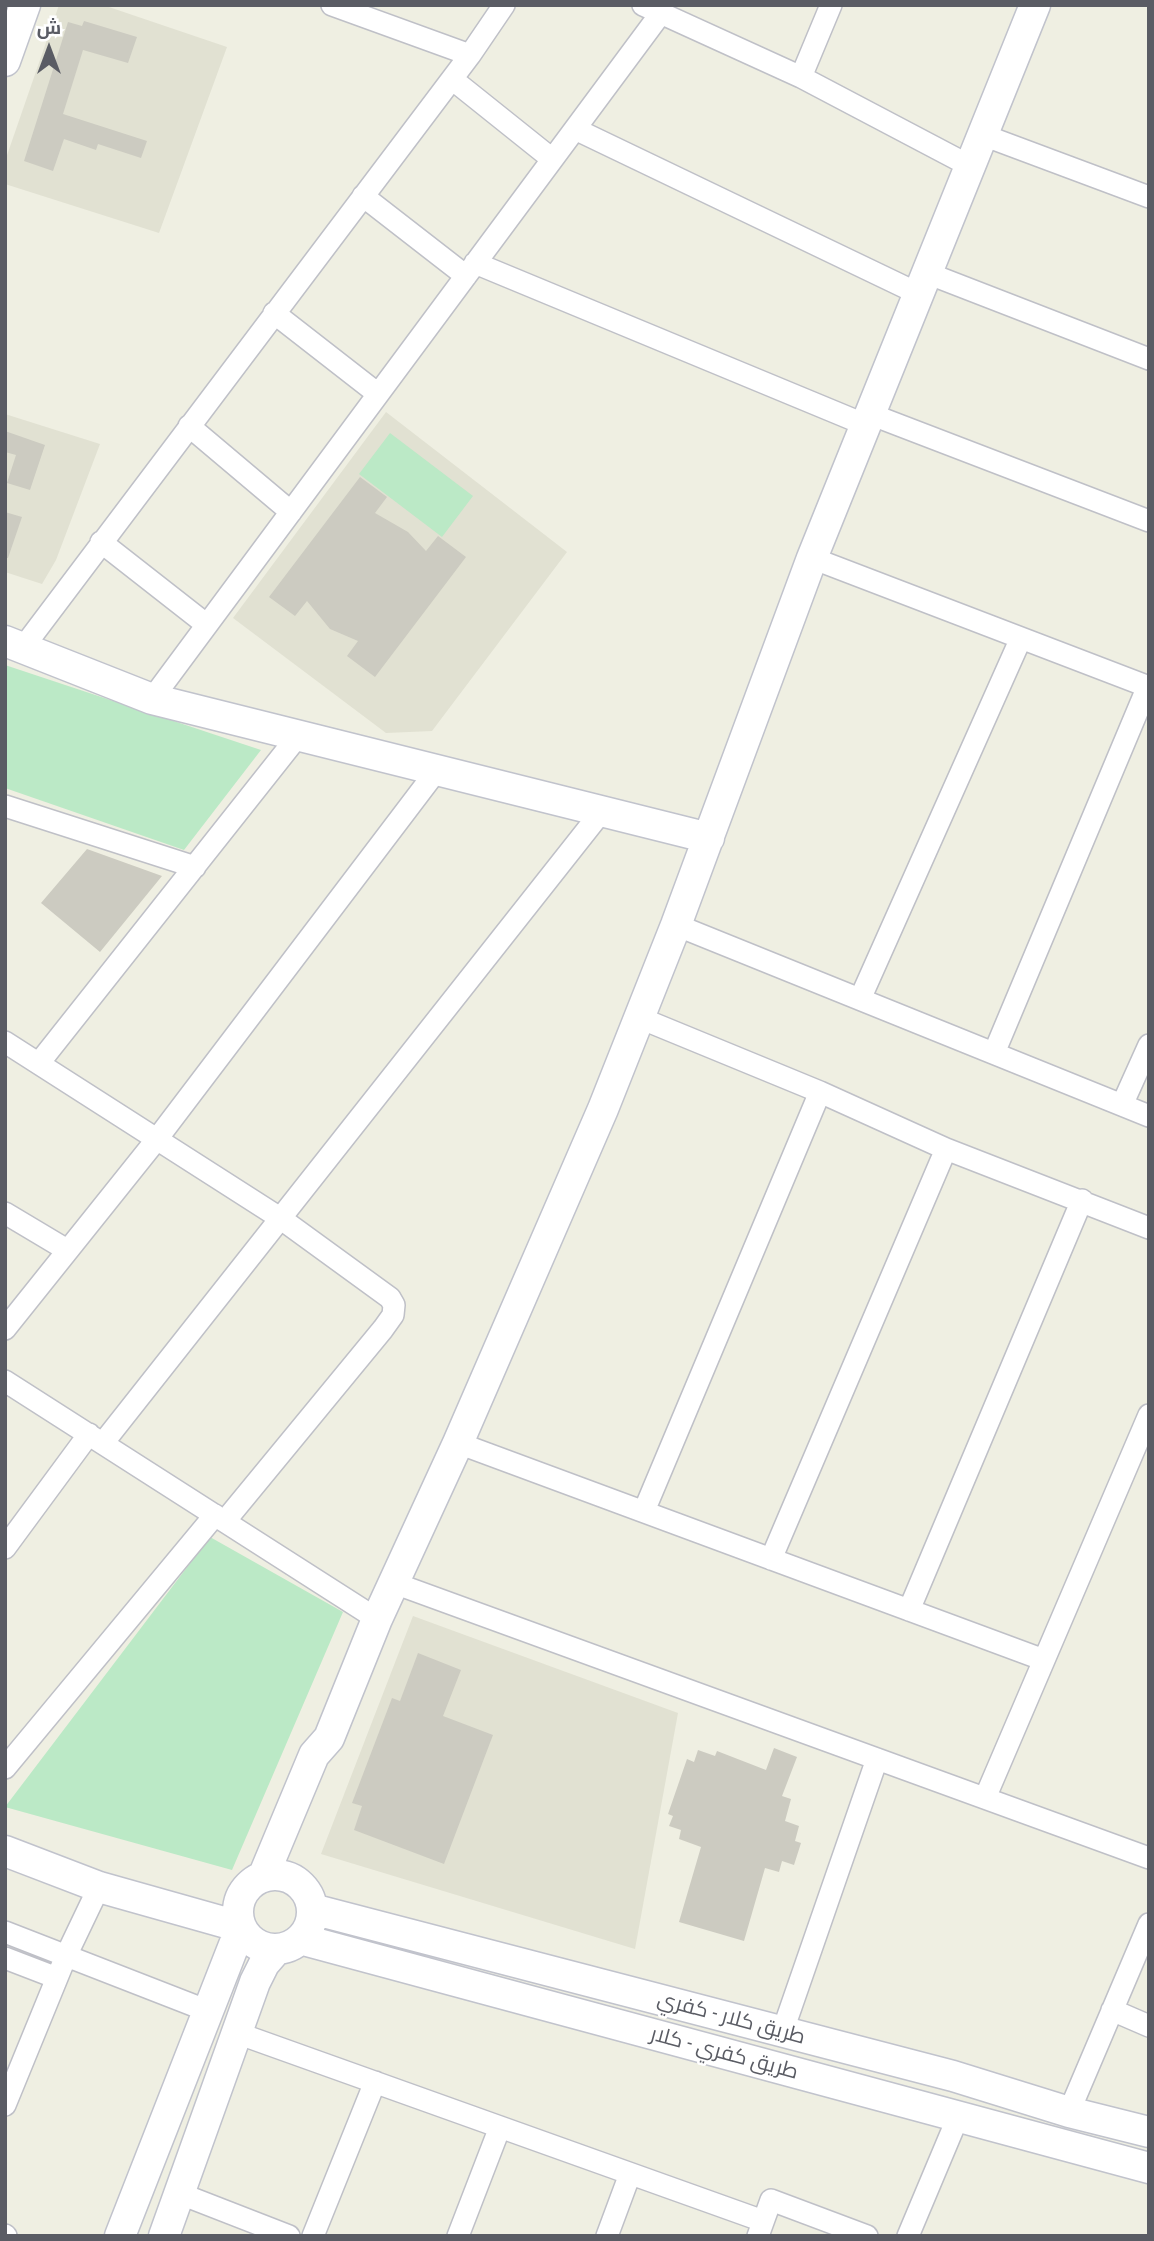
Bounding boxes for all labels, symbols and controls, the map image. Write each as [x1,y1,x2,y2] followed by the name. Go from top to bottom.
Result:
[14,14,84,84] north arrow
[37,16,61,39] text: ش
[654,1987,808,2051] street label: طريق كلار - كفري
[647,2022,801,2086] street label: طريق كفري - كلار

